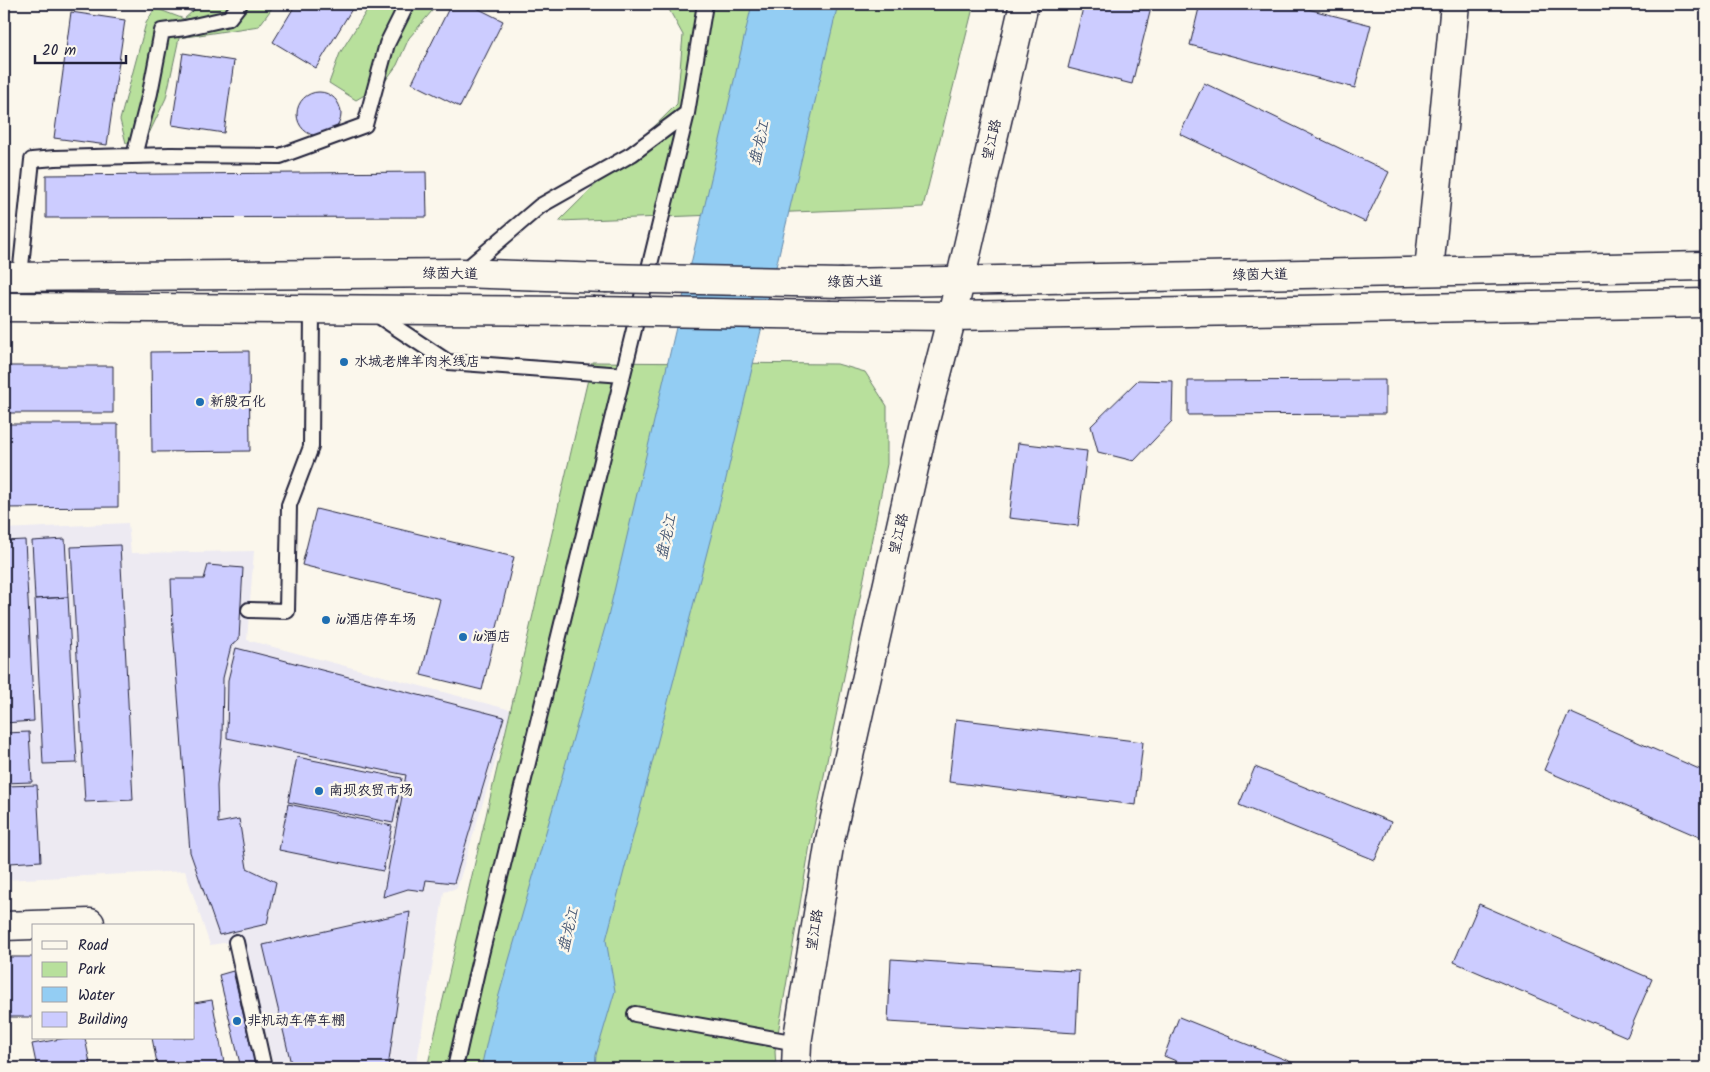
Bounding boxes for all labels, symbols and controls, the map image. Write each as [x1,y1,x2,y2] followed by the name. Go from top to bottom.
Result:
[35,32,126,64] scale bar
[42,39,76,63] text: 20 m
[743,117,777,168] water label: 盘龙江
[977,117,1007,163] street label: 望江路
[422,263,478,285] street label: 绿茵大道
[1232,264,1288,286] street label: 绿茵大道
[827,271,883,293] street label: 绿茵大道
[354,351,480,373] place label: 水城老牌羊肉米线店
[338,356,350,368] marker: 水城老牌羊肉米线店
[210,391,266,413] place label: 新殷石化
[194,396,206,408] marker: 新殷石化
[650,511,684,562] water label: 盘龙江
[884,511,914,557] street label: 望江路
[336,609,416,631] place label: iu酒店停车场
[320,614,332,626] marker: iu酒店停车场
[473,626,511,648] place label: iu酒店
[457,631,469,643] marker: iu酒店
[329,780,413,802] place label: 南坝农贸市场
[313,785,325,797] marker: 南坝农贸市场
[552,904,586,955] water label: 盘龙江
[801,908,829,952] street label: 望江路
[32,924,195,1040] legend
[78,934,109,958] text: Road
[78,958,106,982] text: Park
[78,984,115,1008] text: Water
[78,1008,128,1032] text: Building
[247,1010,345,1032] place label: 非机动车停车棚
[231,1015,243,1027] marker: 非机动车停车棚

